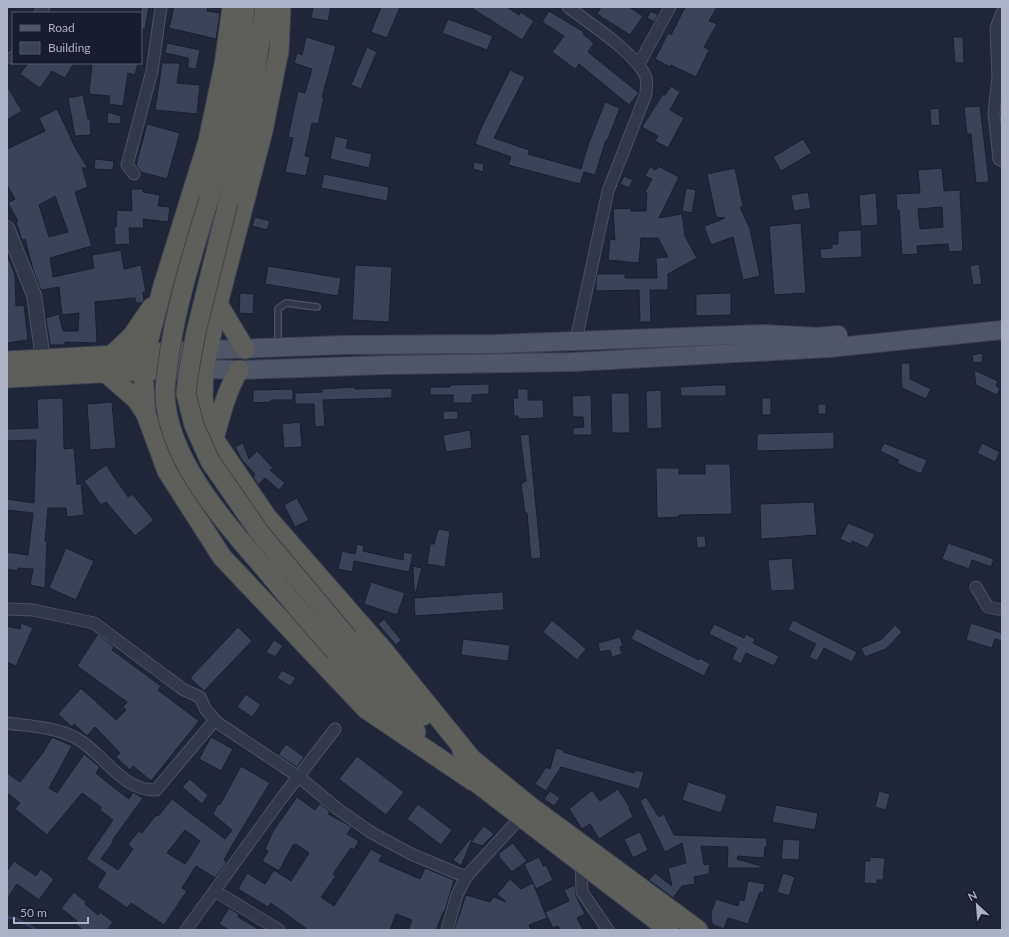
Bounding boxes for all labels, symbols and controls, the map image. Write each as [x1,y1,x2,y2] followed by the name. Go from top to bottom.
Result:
[12,12,142,64] legend
[48,20,75,35] text: Road
[48,40,91,55] text: Building
[957,885,997,925] north arrow
[966,888,979,903] text: N
[14,899,88,925] scale bar
[20,905,47,920] text: 50 m

